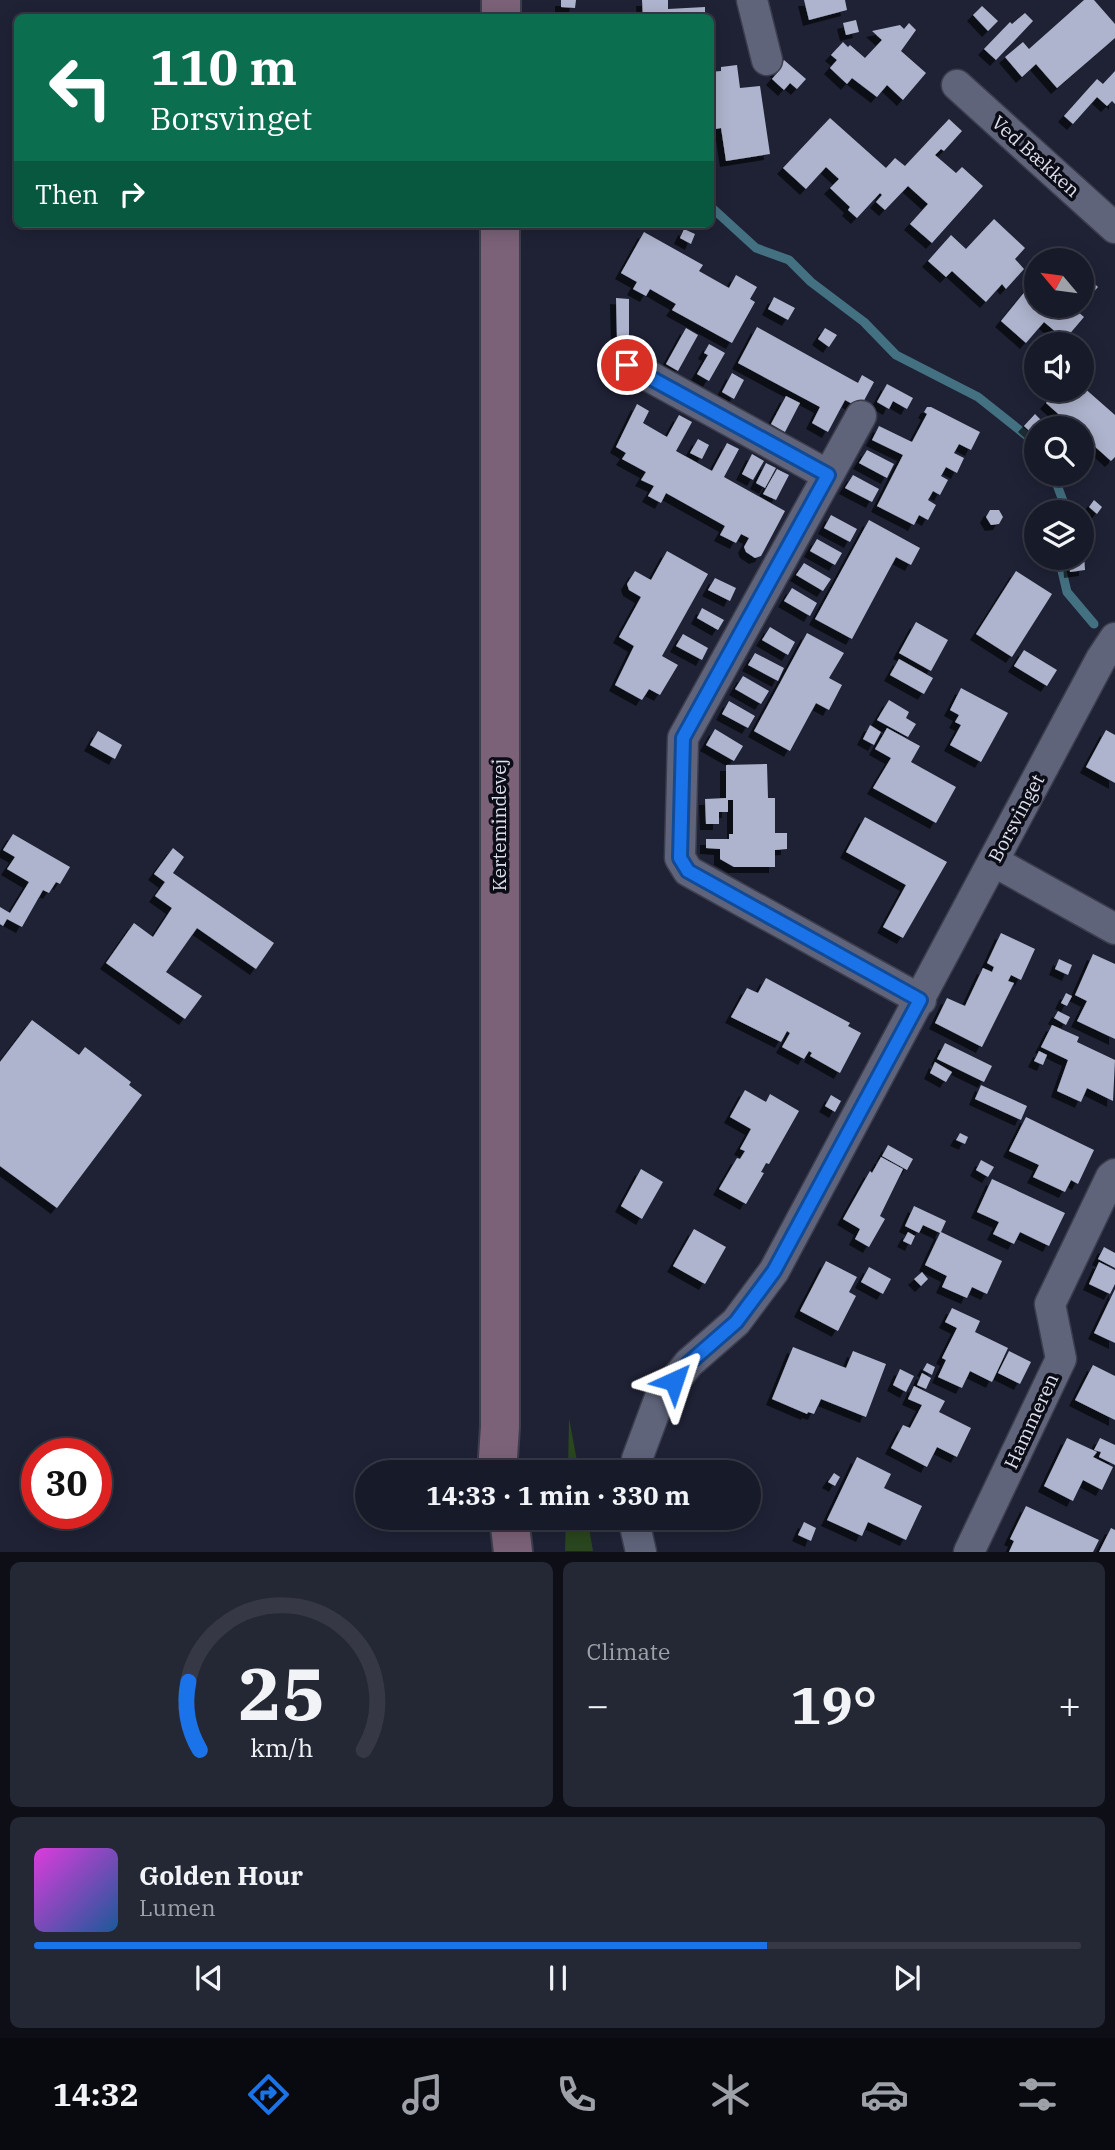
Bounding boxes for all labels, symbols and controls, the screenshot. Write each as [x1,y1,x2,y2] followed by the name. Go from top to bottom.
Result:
[150,35,297,98] text: 110 m
[35,42,126,133] icon: left
[150,97,312,139] text: Borsvinget
[987,110,1085,202] street label: Ved Bækken
[113,175,151,213] icon: right
[35,177,99,211] text: Then
[1024,248,1094,318] north arrow
[1024,248,1094,570] map controls
[1024,332,1094,402] button: sound
[597,335,657,395] pin
[608,346,646,384] icon: arrive
[1024,416,1094,486] button: search
[1024,500,1094,570] button: layers
[487,759,511,891] street label: Kertemindevej
[983,770,1049,866] street label: Borsvinget
[637,1344,711,1418] position arrow
[998,1369,1064,1473] street label: Hammeren
[21,1438,112,1529] speed limit sign: 30
[426,1478,690,1512] text: 14:33 · 1 min · 330 m
[587,1636,670,1666] text: Climate
[238,1646,325,1741] text: 25
[790,1671,877,1738] text: 19°
[587,1680,609,1729] text: −
[1058,1680,1081,1729] text: +
[250,1731,313,1764] text: km/h
[139,1858,303,1892] text: Golden Hour
[139,1892,216,1922] text: Lumen
[190,1959,228,1997] icon: previous
[539,1959,577,1997] icon: pause
[888,1959,926,1997] icon: next
[244,2070,293,2119] icon: directions
[398,2070,447,2119] icon: music
[552,2070,601,2119] icon: phone
[706,2070,755,2119] icon: climate
[860,2070,909,2119] icon: car
[1013,2070,1062,2119] icon: filters
[52,2073,139,2115] text: 14:32

